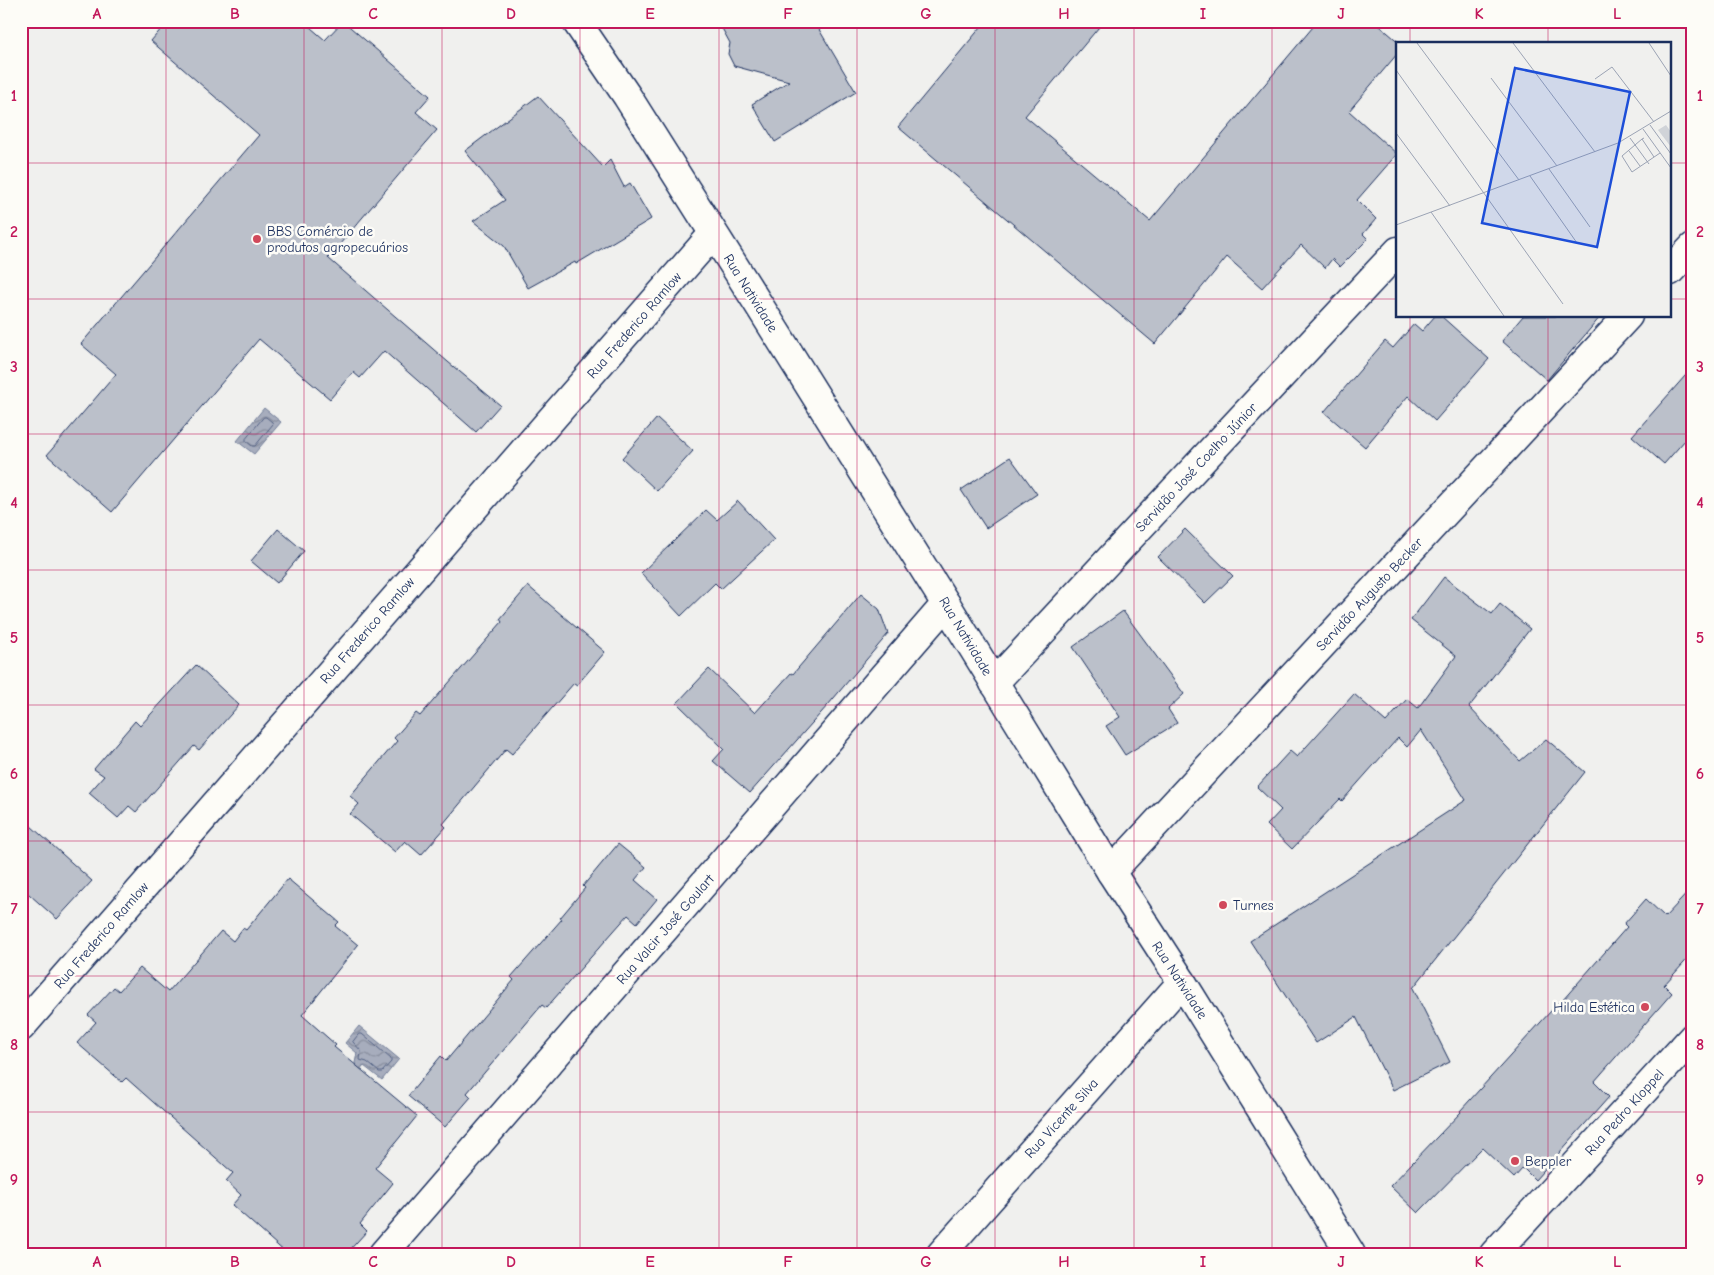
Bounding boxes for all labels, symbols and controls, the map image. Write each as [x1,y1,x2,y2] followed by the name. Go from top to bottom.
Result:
[93,5,102,23] text: A
[230,5,240,23] text: B
[368,5,378,23] text: C
[506,5,516,23] text: D
[645,5,655,23] text: E
[783,5,793,23] text: F
[920,5,932,23] text: G
[1058,5,1070,23] text: H
[1200,5,1206,23] text: I
[1337,5,1345,23] text: J
[1474,5,1484,23] text: K
[1613,5,1621,23] text: L
[1396,42,1672,318] inset map
[11,87,17,105] text: 1
[1697,87,1703,105] text: 1
[10,223,18,241] text: 2
[267,223,408,256] place label: BBS Comércio de produtos agropecuários
[1696,223,1704,241] text: 2
[251,233,263,245] marker: BBS Comércio de produtos agropecuários
[720,251,781,336] street label: Rua Natividade
[584,268,686,382] street label: Rua Frederico Ramlow
[10,358,18,376] text: 3
[1696,358,1704,376] text: 3
[1132,399,1261,535] street label: Servidão José Coelho Júnior
[10,494,18,512] text: 4
[1696,494,1704,512] text: 4
[1312,534,1427,655] street label: Servidão Augusto Becker
[317,573,419,687] street label: Rua Frederico Ramlow
[935,594,996,679] street label: Rua Natividade
[10,629,18,647] text: 5
[1696,629,1704,647] text: 5
[10,765,18,783] text: 6
[1696,765,1704,783] text: 6
[613,870,718,988] street label: Rua Valcir José Goulart
[51,878,153,992] street label: Rua Frederico Ramlow
[1233,897,1274,914] place label: Turnes
[1217,899,1229,911] marker: Turnes
[10,900,18,918] text: 7
[1696,900,1704,918] text: 7
[1148,938,1211,1022] street label: Rua Natividade
[1553,999,1635,1016] place label: Hilda Estética
[1639,1001,1651,1013] marker: Hilda Estética
[10,1036,18,1054] text: 8
[1696,1036,1704,1054] text: 8
[1581,1066,1667,1159] street label: Rua Pedro Kloppel
[1021,1075,1102,1162] street label: Rua Vicente Silva
[1525,1153,1572,1170] place label: Beppler
[1509,1155,1521,1167] marker: Beppler
[10,1171,18,1189] text: 9
[1696,1171,1704,1189] text: 9
[93,1253,102,1271] text: A
[230,1253,240,1271] text: B
[368,1253,378,1271] text: C
[506,1253,516,1271] text: D
[645,1253,655,1271] text: E
[783,1253,793,1271] text: F
[920,1253,932,1271] text: G
[1058,1253,1070,1271] text: H
[1200,1253,1206,1271] text: I
[1337,1253,1345,1271] text: J
[1474,1253,1484,1271] text: K
[1613,1253,1621,1271] text: L

